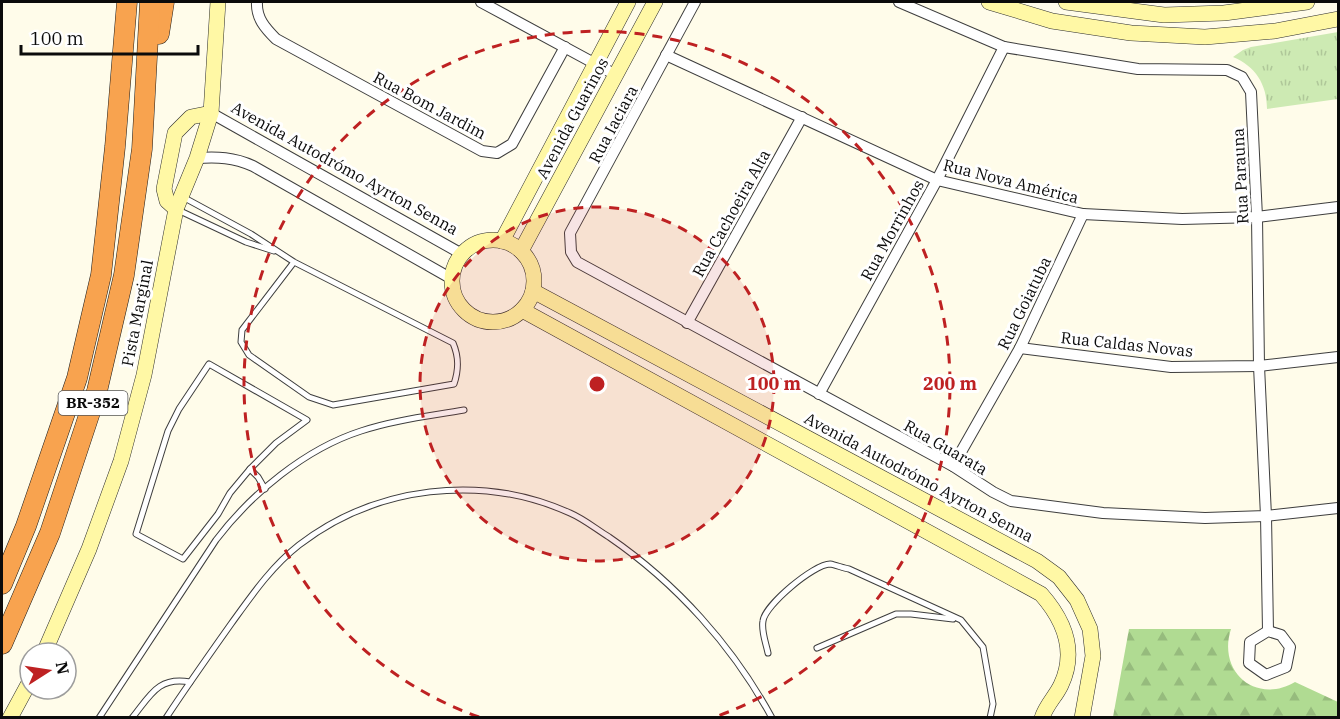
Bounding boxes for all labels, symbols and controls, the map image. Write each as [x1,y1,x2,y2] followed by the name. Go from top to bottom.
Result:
[21,18,198,56] scale bar
[30,27,84,50] text: 100 m
[532,54,612,182] street label: Avenida Guarinos
[370,67,490,143] street label: Rua Bom Jardim
[584,81,642,166] street label: Rua Iaciara
[228,97,462,239] street label: Avenida Autodrómo Ayrton Senna
[1227,127,1253,225] street label: Rua Parauna
[688,146,774,280] street label: Rua Cachoeira Alta
[941,154,1081,208] street label: Rua Nova América
[856,176,928,284] street label: Rua Morrinhos
[993,253,1055,353] street label: Rua Goiatuba
[117,258,157,368] street label: Pista Marginal
[1060,327,1194,361] street label: Rua Caldas Novas
[747,372,802,395] text: 100 m
[923,372,978,395] text: 200 m
[587,374,607,394] centre of rings
[58,391,128,415] road number: BR-352
[801,408,1037,546] street label: Avenida Autodrómo Ayrton Senna
[901,415,992,479] street label: Rua Guarata
[18,641,78,701] north arrow
[52,660,74,676] text: N

